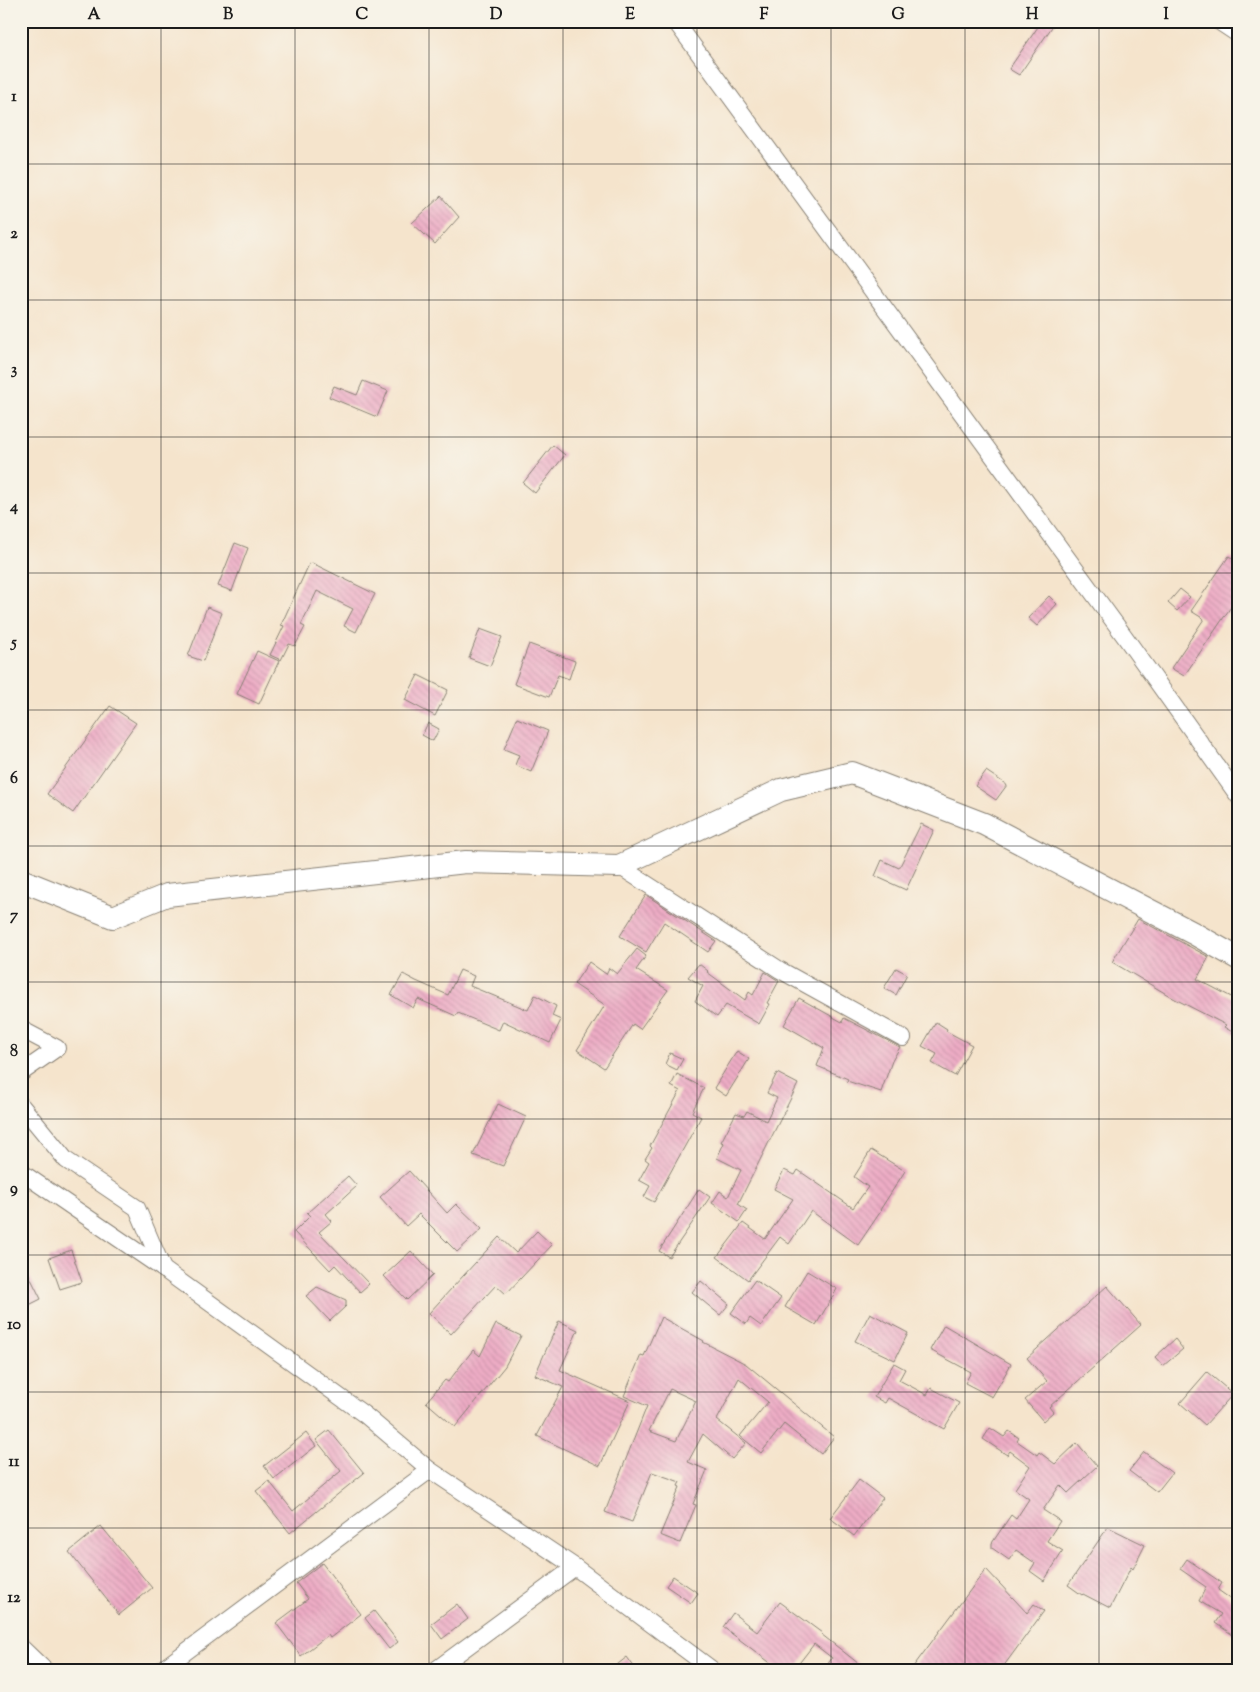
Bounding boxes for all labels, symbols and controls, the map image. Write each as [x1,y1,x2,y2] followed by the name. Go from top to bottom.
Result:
[88,4,101,27] text: A
[223,4,233,27] text: B
[356,4,369,27] text: C
[490,4,503,27] text: D
[625,4,635,27] text: E
[760,4,769,27] text: F
[891,4,905,27] text: G
[1026,4,1039,27] text: H
[1163,4,1169,27] text: I
[11,86,17,109] text: 1
[10,223,18,246] text: 2
[11,359,18,382] text: 3
[9,496,18,519] text: 4
[9,632,17,655] text: 5
[10,768,18,791] text: 6
[10,905,19,928] text: 7
[10,1041,18,1064] text: 8
[10,1178,18,1201] text: 9
[7,1314,21,1337] text: 10
[9,1451,20,1474] text: 11
[8,1587,21,1610] text: 12

